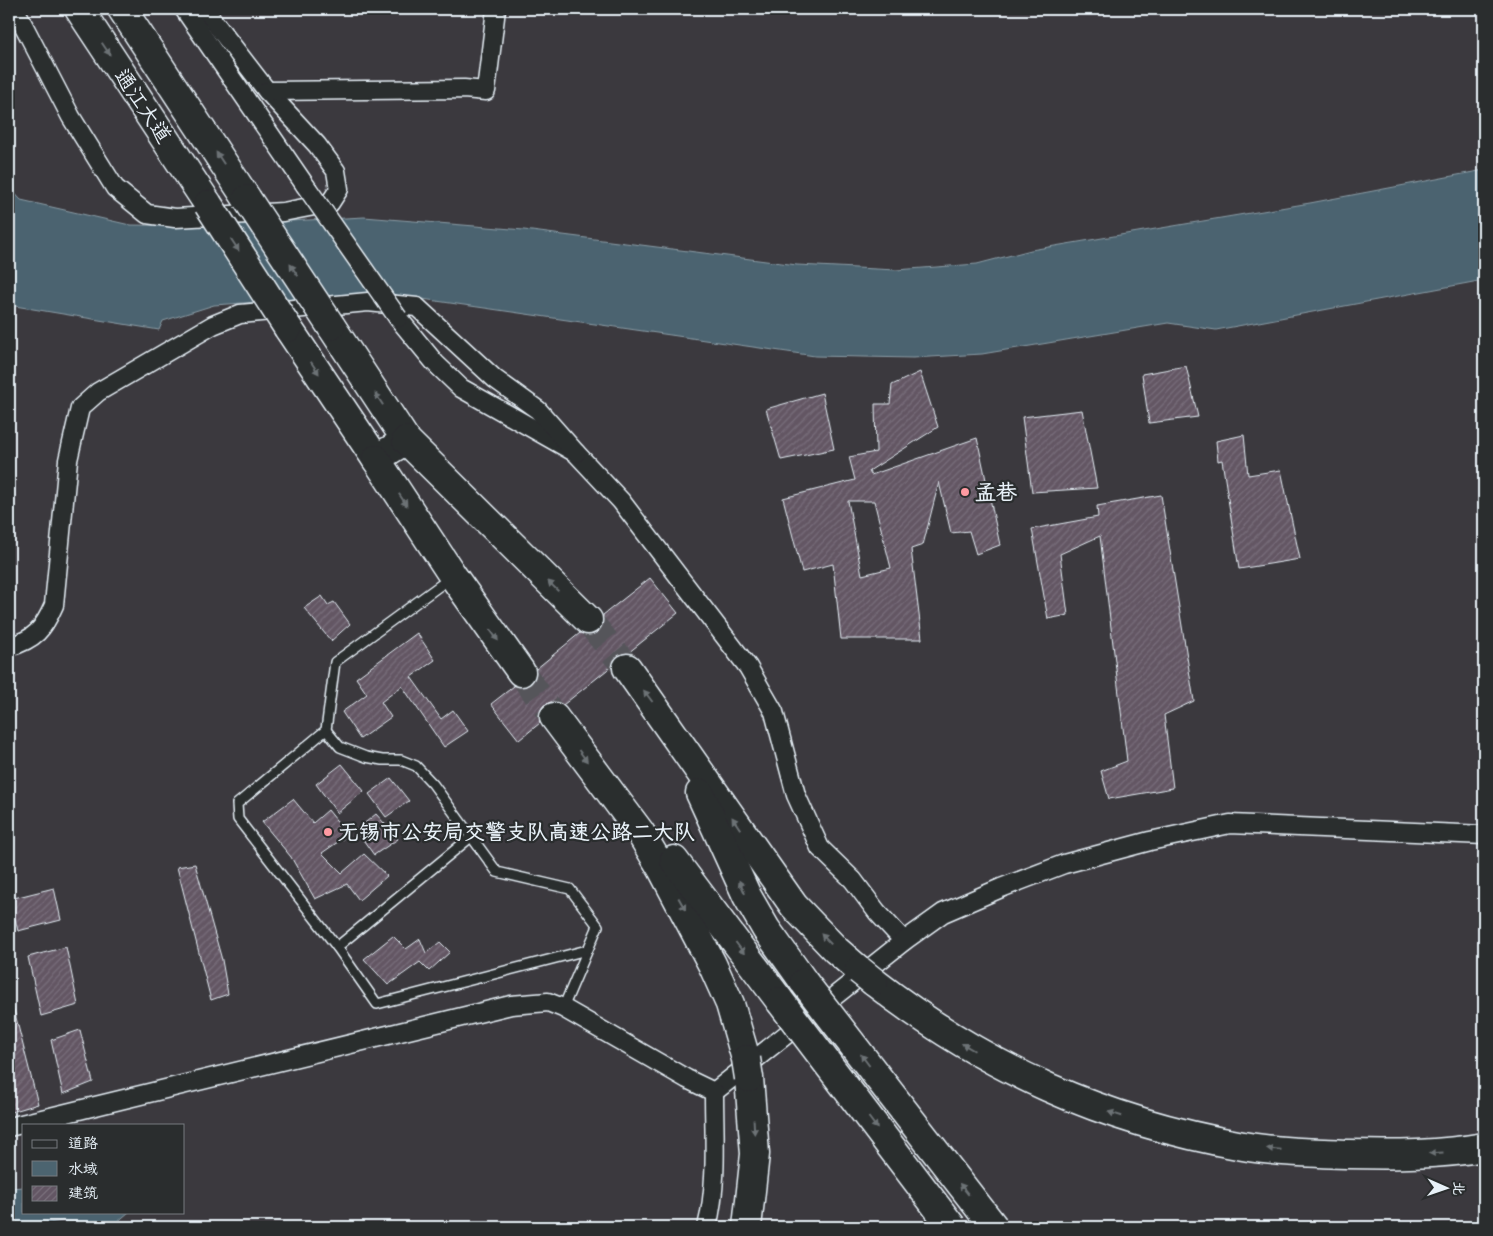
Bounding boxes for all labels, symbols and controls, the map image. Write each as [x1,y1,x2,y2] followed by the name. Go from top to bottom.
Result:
[101,43,110,56] one-way arrow
[110,64,177,148] street label: 通江大道
[215,152,225,165] one-way arrow
[230,238,239,251] one-way arrow
[290,264,299,277] one-way arrow
[310,361,320,375] one-way arrow
[374,392,384,405] one-way arrow
[975,479,1018,504] place label: 孟巷
[959,486,971,498] marker: 孟巷
[398,494,408,507] one-way arrow
[548,580,560,592] one-way arrow
[489,628,499,641] one-way arrow
[643,689,653,703] one-way arrow
[578,749,588,763] one-way arrow
[731,816,741,830] one-way arrow
[338,819,695,844] place label: 无锡市公安局交警支队高速公路二大队
[322,826,334,838] marker: 无锡市公安局交警支队高速公路二大队
[738,880,746,894] one-way arrow
[678,897,686,912] one-way arrow
[820,933,832,945] one-way arrow
[735,941,745,955] one-way arrow
[960,1043,975,1051] one-way arrow
[859,1054,870,1067] one-way arrow
[1108,1109,1123,1117] one-way arrow
[868,1116,878,1130] one-way arrow
[750,1119,758,1135] one-way arrow
[22,1124,185,1214] legend
[68,1134,98,1152] text: 道路
[1265,1145,1281,1153] one-way arrow
[1428,1149,1444,1157] one-way arrow
[68,1160,98,1178] text: 水域
[1420,1164,1470,1214] north arrow
[1450,1181,1467,1196] text: 北
[958,1183,969,1196] one-way arrow
[68,1184,98,1202] text: 建筑

